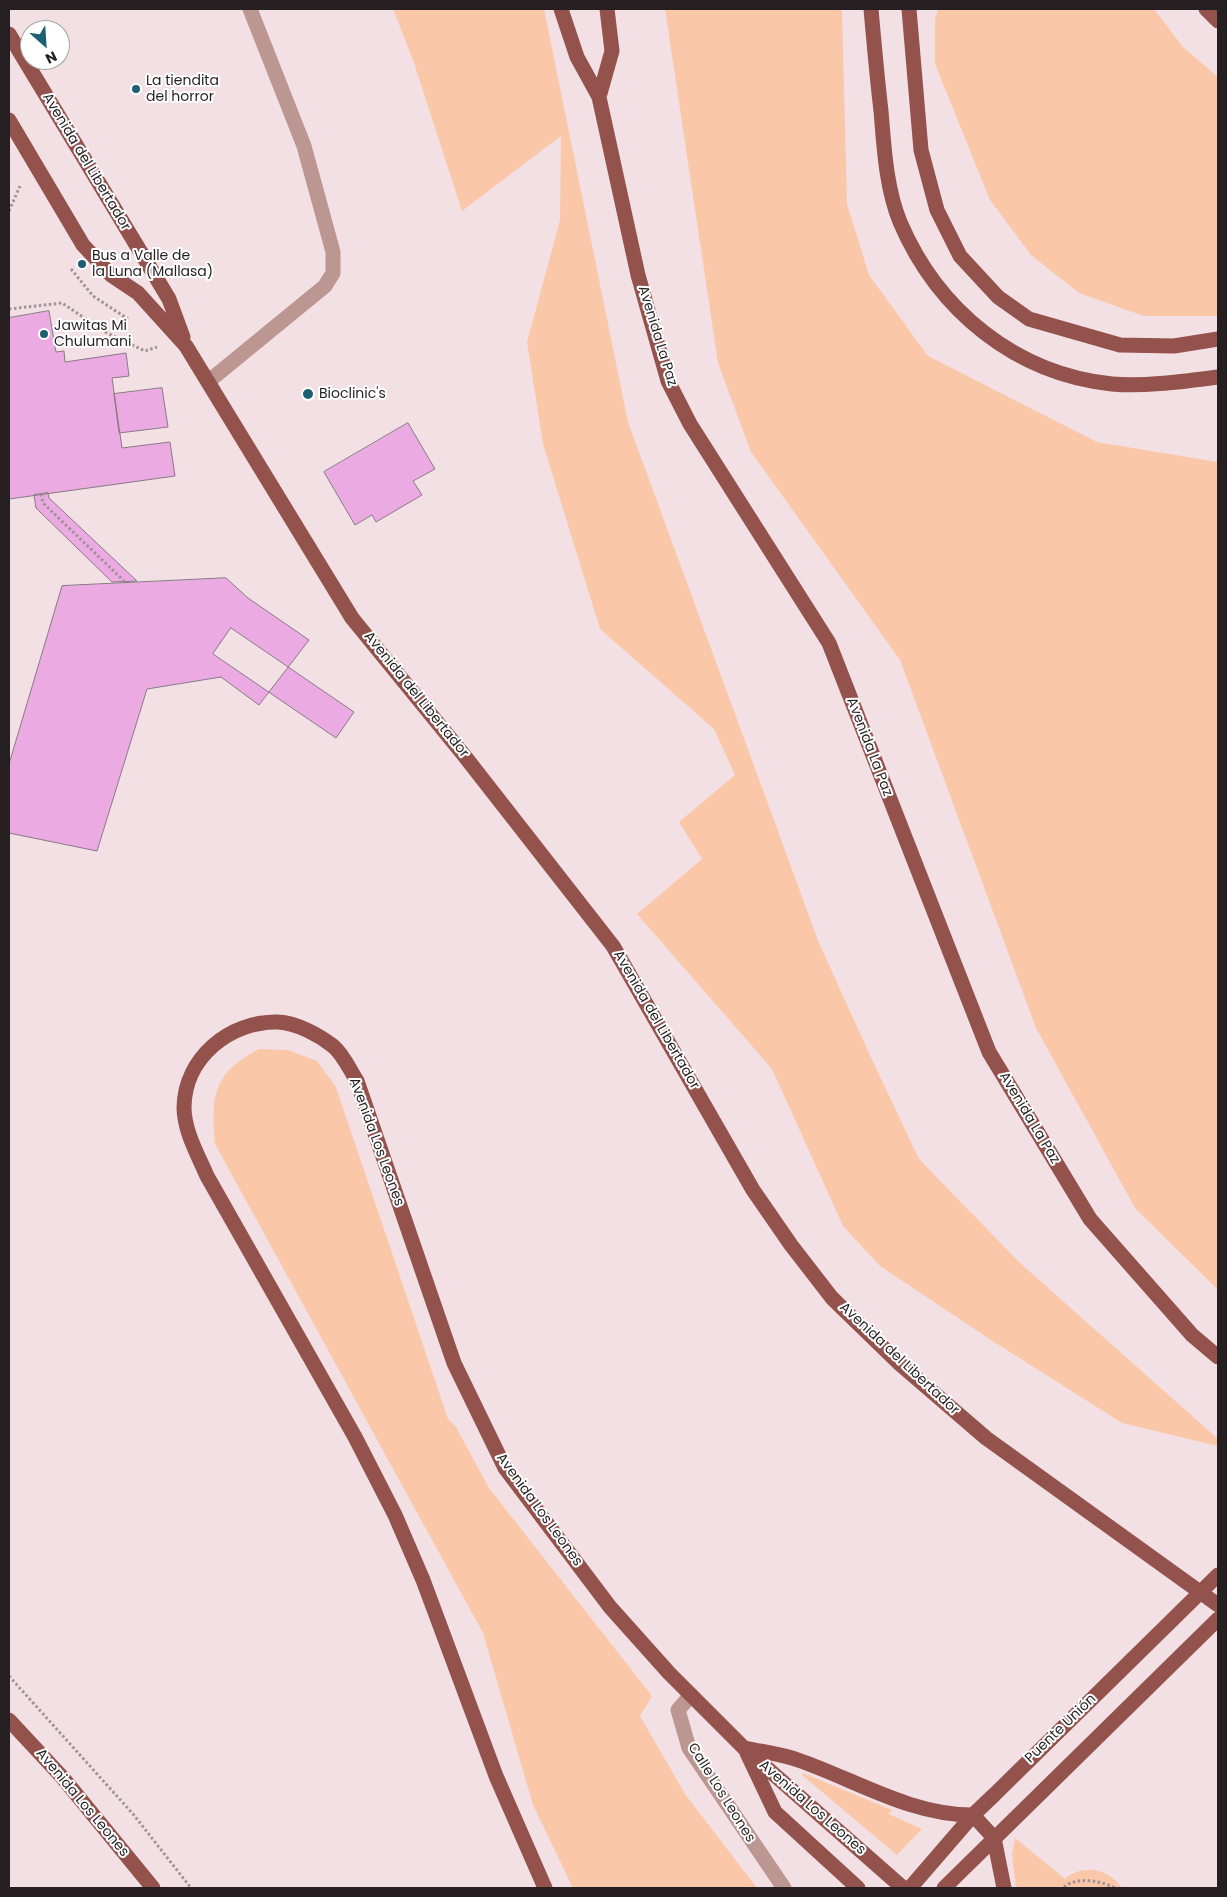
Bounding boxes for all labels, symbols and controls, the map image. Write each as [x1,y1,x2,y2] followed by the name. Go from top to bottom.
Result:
[20,20,70,70] north arrow
[42,46,60,69] text: N
[146,73,219,105] place label: La tiendita del horror
[130,83,142,95] marker: La tiendita del horror
[38,90,134,234] street label: Avenida del Libertador
[92,248,213,280] place label: Bus a Valle de la Luna (Mallasa)
[76,258,88,270] marker: Bus a Valle de la Luna (Mallasa)
[634,284,680,388] street label: Avenida La Paz
[54,318,131,351] place label: Jawitas Mi Chulumani
[38,328,50,340] marker: Jawitas Mi Chulumani
[319,386,386,402] place label: Bioclinic's
[301,387,315,401] marker: Bioclinic's
[360,629,472,761] street label: Avenida del Libertador
[842,695,896,799] street label: Avenida La Paz
[609,948,703,1092] street label: Avenida del Libertador
[995,1069,1063,1167] street label: Avenida La Paz
[345,1075,407,1209] street label: Avenida Los Leones
[836,1299,962,1419] street label: Avenida del Libertador
[492,1450,586,1570] street label: Avenida Los Leones
[1022,1691,1100,1767] street label: Puente Unión
[684,1740,758,1846] street label: Calle Los Leones
[32,1746,132,1860] street label: Avenida Los Leones
[755,1757,869,1859] street label: Avenida Los Leones

